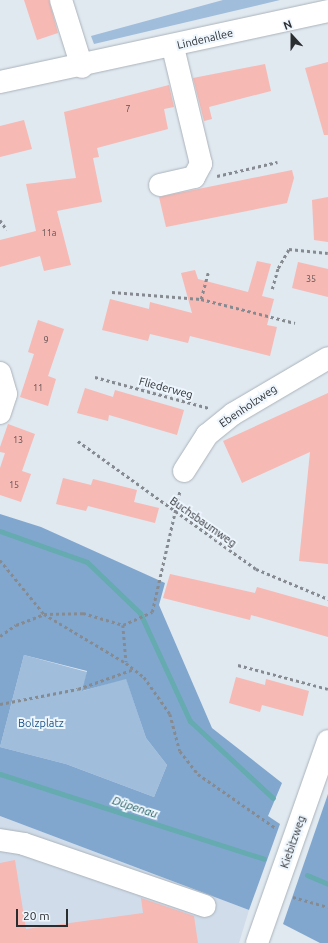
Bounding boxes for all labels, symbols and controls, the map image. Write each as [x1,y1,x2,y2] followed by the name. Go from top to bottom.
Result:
[272,16,312,56] north arrow
[282,18,294,32] text: N
[176,26,234,52] street label: Lindenallee
[125,104,131,114] house number: 7
[42,228,56,238] house number: 11a
[306,274,316,284] house number: 35
[43,335,49,345] house number: 9
[138,374,194,402] street label: Fliederweg
[217,382,279,430] street label: Ebenholzweg
[33,383,43,393] house number: 11
[13,435,23,445] house number: 13
[9,480,19,490] house number: 15
[167,494,239,550] street label: Buchsbaumweg
[18,716,64,730] park label: Bolzplatz
[110,793,160,821] water label: Düpenau
[278,814,308,870] street label: Kiebitzweg
[18,901,70,927] scale bar
[23,909,50,922] text: 20 m

